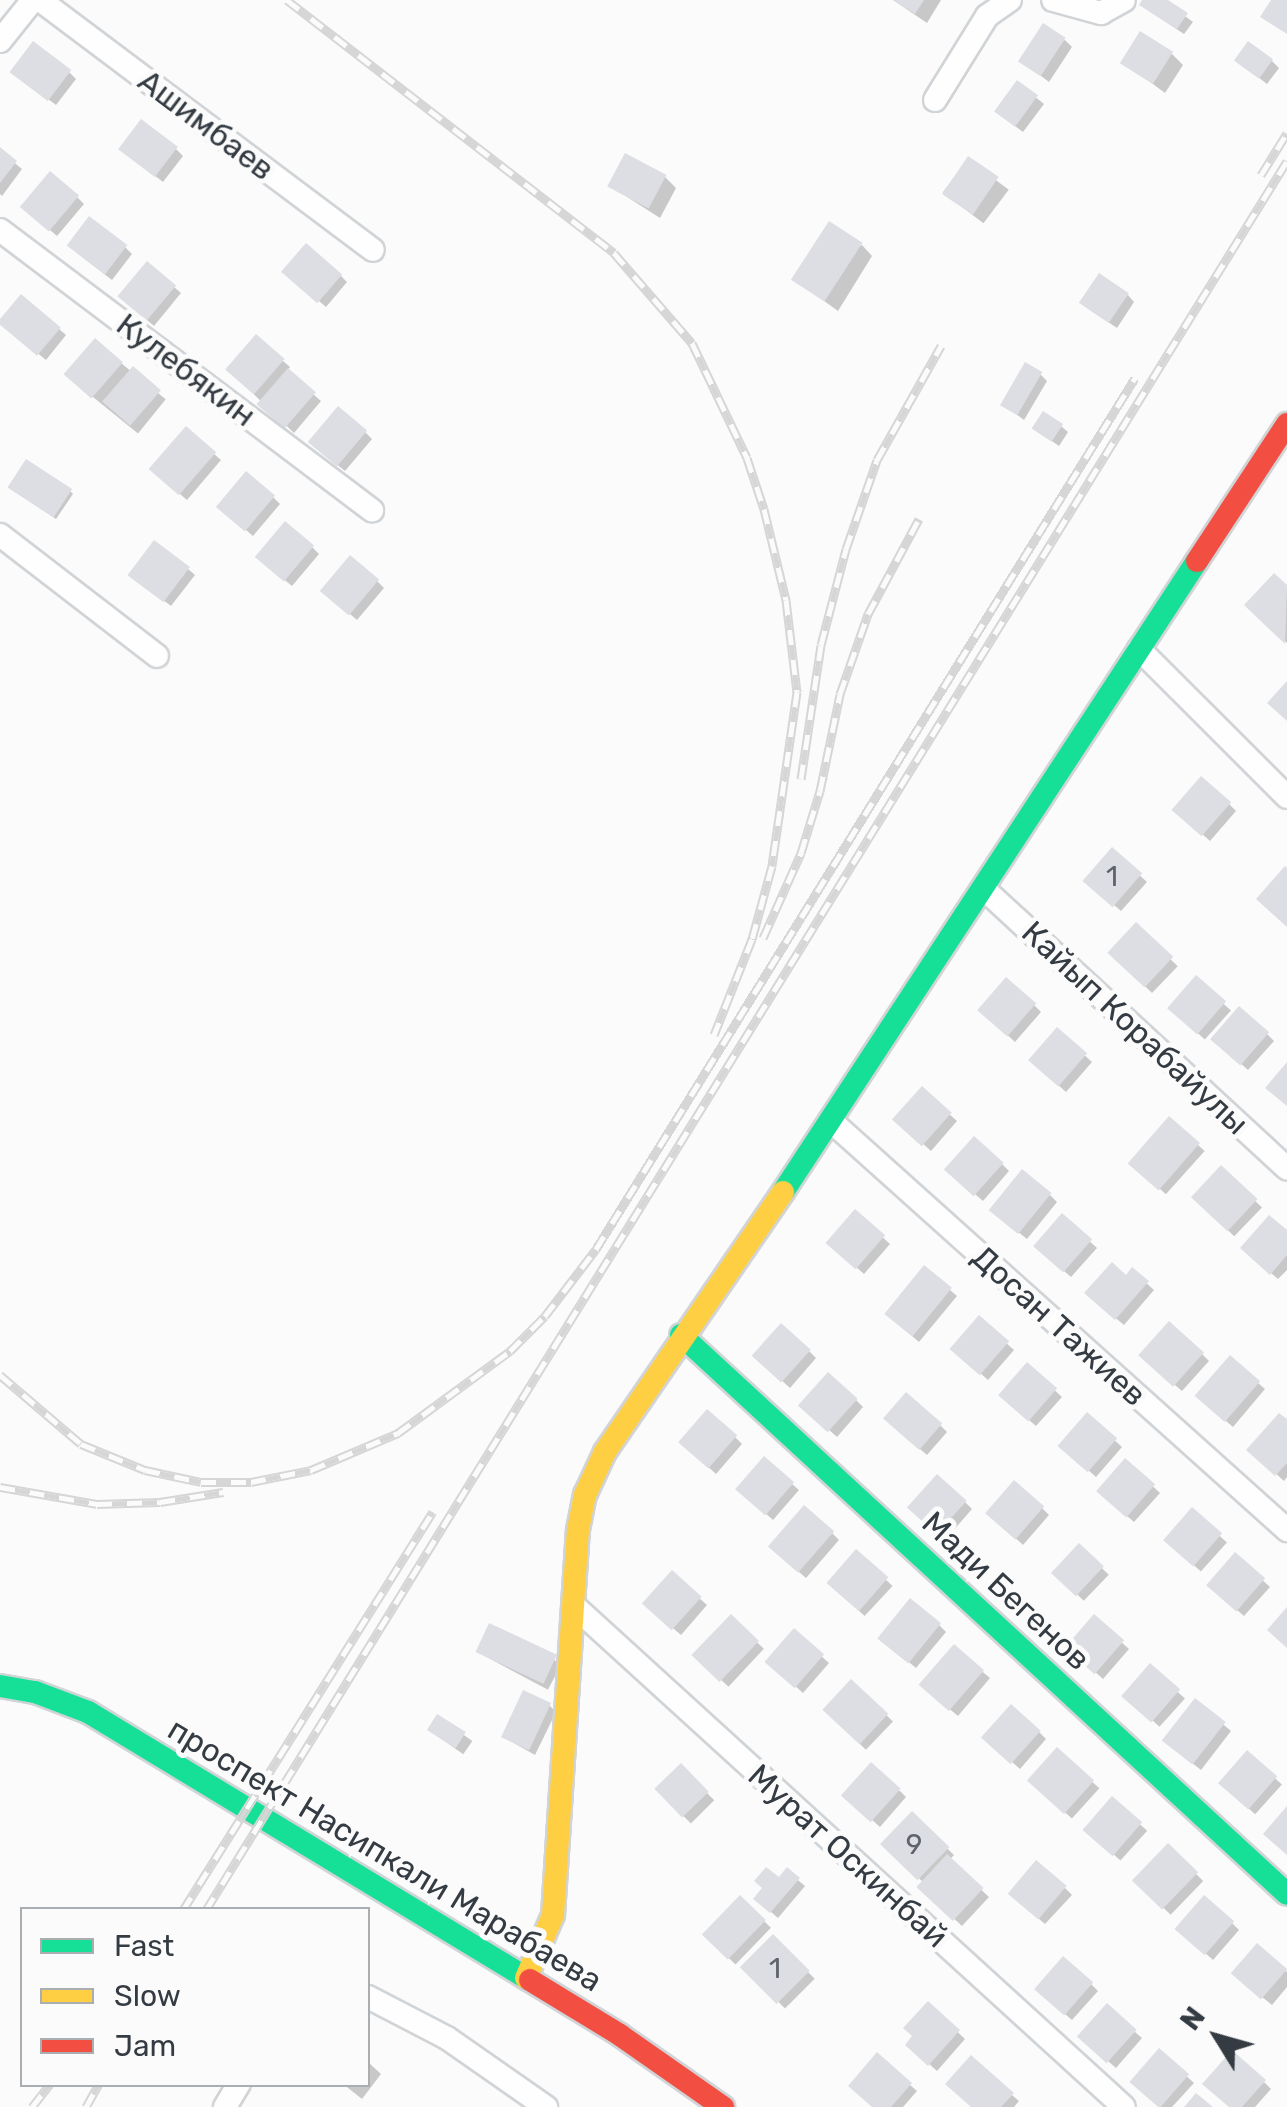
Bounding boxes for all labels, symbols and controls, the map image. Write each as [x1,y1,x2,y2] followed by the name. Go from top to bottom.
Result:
[131,62,281,188] street label: Ашимбаев
[109,305,263,435] street label: Кулебякин
[1106,860,1118,894] house number: 1
[1014,913,1256,1143] street label: Кайып Корабайулы
[964,1238,1154,1414] street label: Досан Тажиев
[914,1504,1098,1678] street label: Мади Бегенов
[161,1710,609,2000] street label: проспект Насипкали Марабаева
[740,1756,956,1956] street label: Мурат Оскинбай
[906,1828,922,1862] house number: 9
[20,1907,370,2087] legend
[114,1928,174,1964] text: Fast
[769,1952,781,1986] house number: 1
[114,1978,181,2014] text: Slow
[1167,1987,1267,2087] north arrow
[1173,2001,1212,2037] text: N
[114,2028,176,2064] text: Jam

